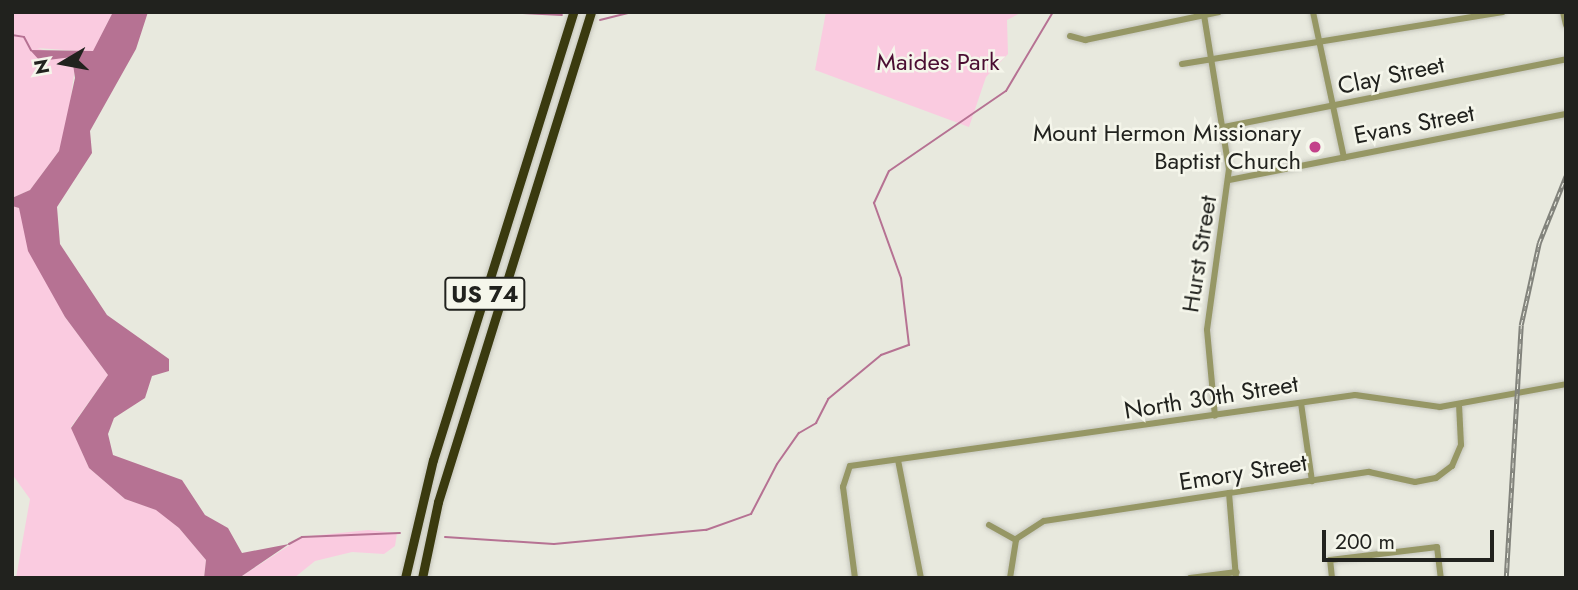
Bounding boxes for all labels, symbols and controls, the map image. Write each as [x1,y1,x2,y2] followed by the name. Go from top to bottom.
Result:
[28,28,98,98] north arrow
[877,48,999,76] park label: Maides Park
[1335,50,1447,100] street label: Clay Street
[27,57,56,77] text: N
[1351,98,1477,150] street label: Evans Street
[1033,119,1301,175] place label: Mount Hermon Missionary Baptist Church
[1307,139,1323,155] marker: Mount Hermon Missionary Baptist Church
[1176,194,1222,314] street label: Hurst Street
[443,274,527,314] road number: US 74
[1122,369,1300,425] street label: North 30th Street
[1177,448,1309,496] street label: Emory Street
[1326,516,1498,560] scale bar
[1335,527,1395,557] text: 200 m

